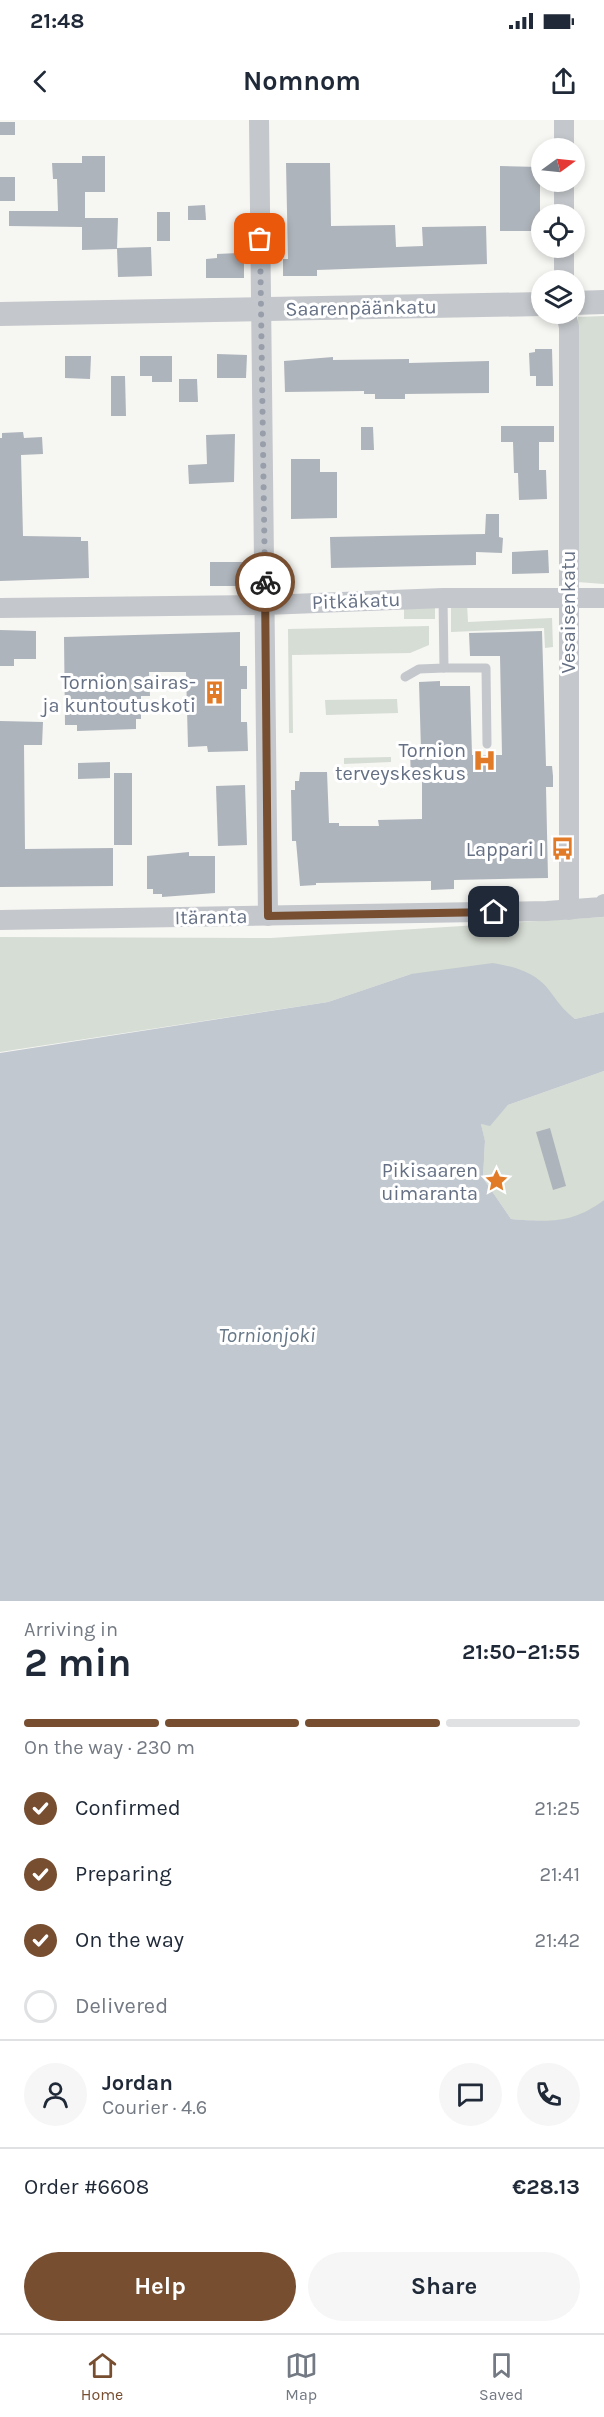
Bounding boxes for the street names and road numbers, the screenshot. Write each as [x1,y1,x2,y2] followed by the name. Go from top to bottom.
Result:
[285,295,437,321] street label: Saarenpäänkatu
[557,550,580,674] street label: Vesaisenkatu
[311,588,401,614] street label: Pitkäkatu
[174,905,248,929] street label: Itäranta

